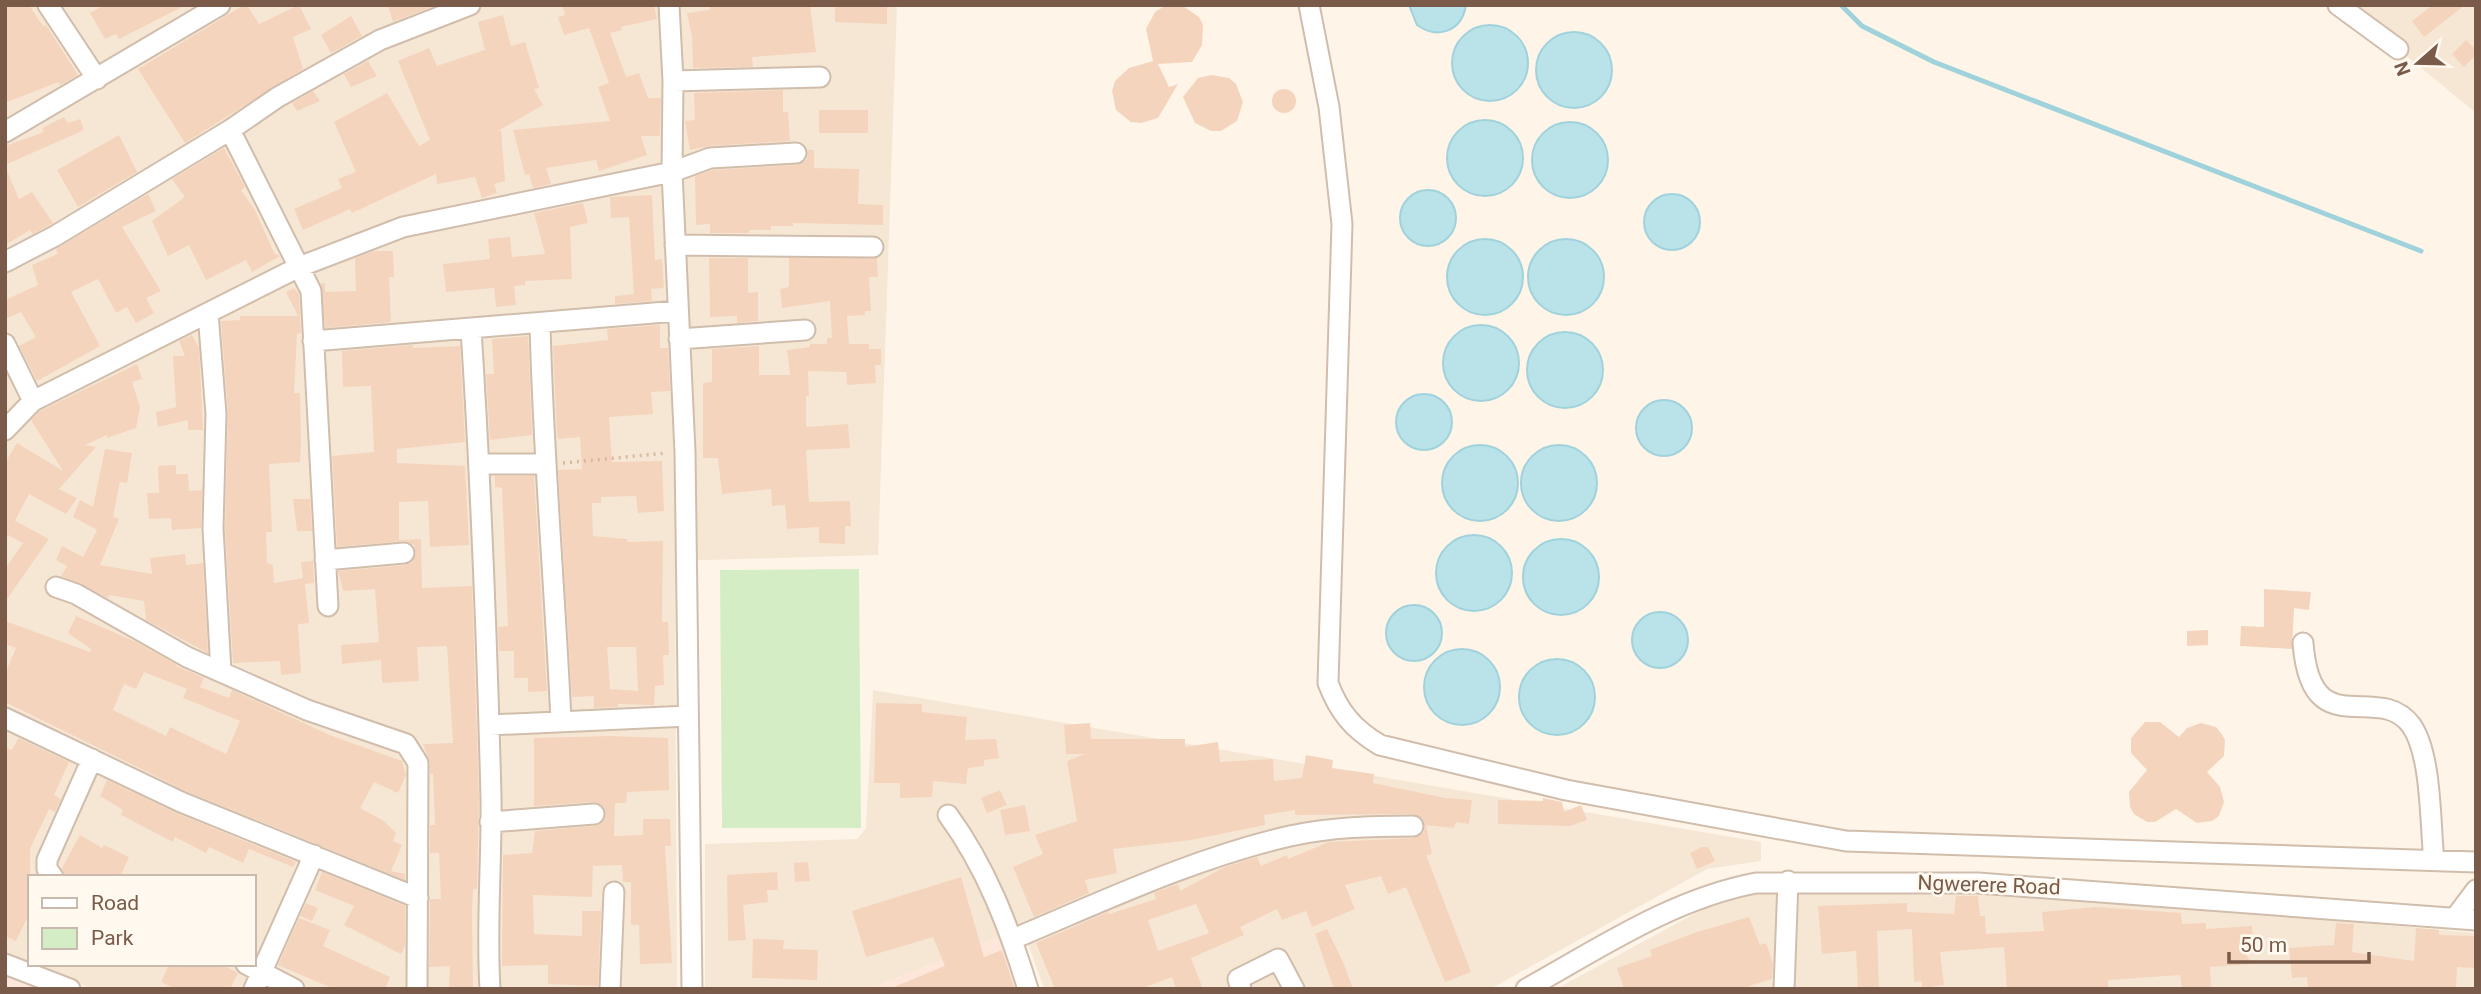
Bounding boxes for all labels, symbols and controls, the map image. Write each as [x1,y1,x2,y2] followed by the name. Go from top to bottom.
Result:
[2383,28,2453,98] north arrow
[2389,58,2416,79] text: N
[1917,871,2061,899] street label: Ngwerere Road
[28,875,256,966] legend
[91,891,139,915] text: Road
[2229,920,2369,964] scale bar
[91,926,134,950] text: Park
[2240,933,2287,957] text: 50 m

